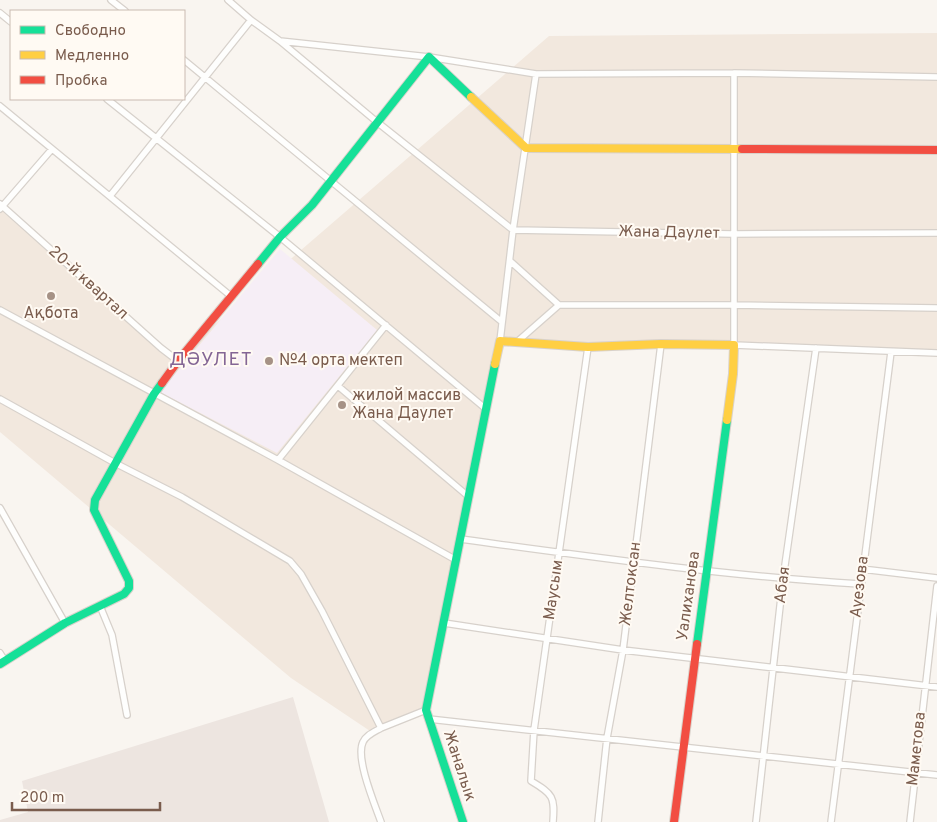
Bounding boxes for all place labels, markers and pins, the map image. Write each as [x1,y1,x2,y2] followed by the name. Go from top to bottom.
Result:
[45,290,57,302] marker: Ақбота
[24,304,78,324] place label: Ақбота
[279,351,403,371] place label: №4 орта мектеп
[263,355,275,367] marker: №4 орта мектеп
[352,386,461,424] place label: жилой массив Жана Даулет
[336,399,348,411] marker: жилой массив Жана Даулет

